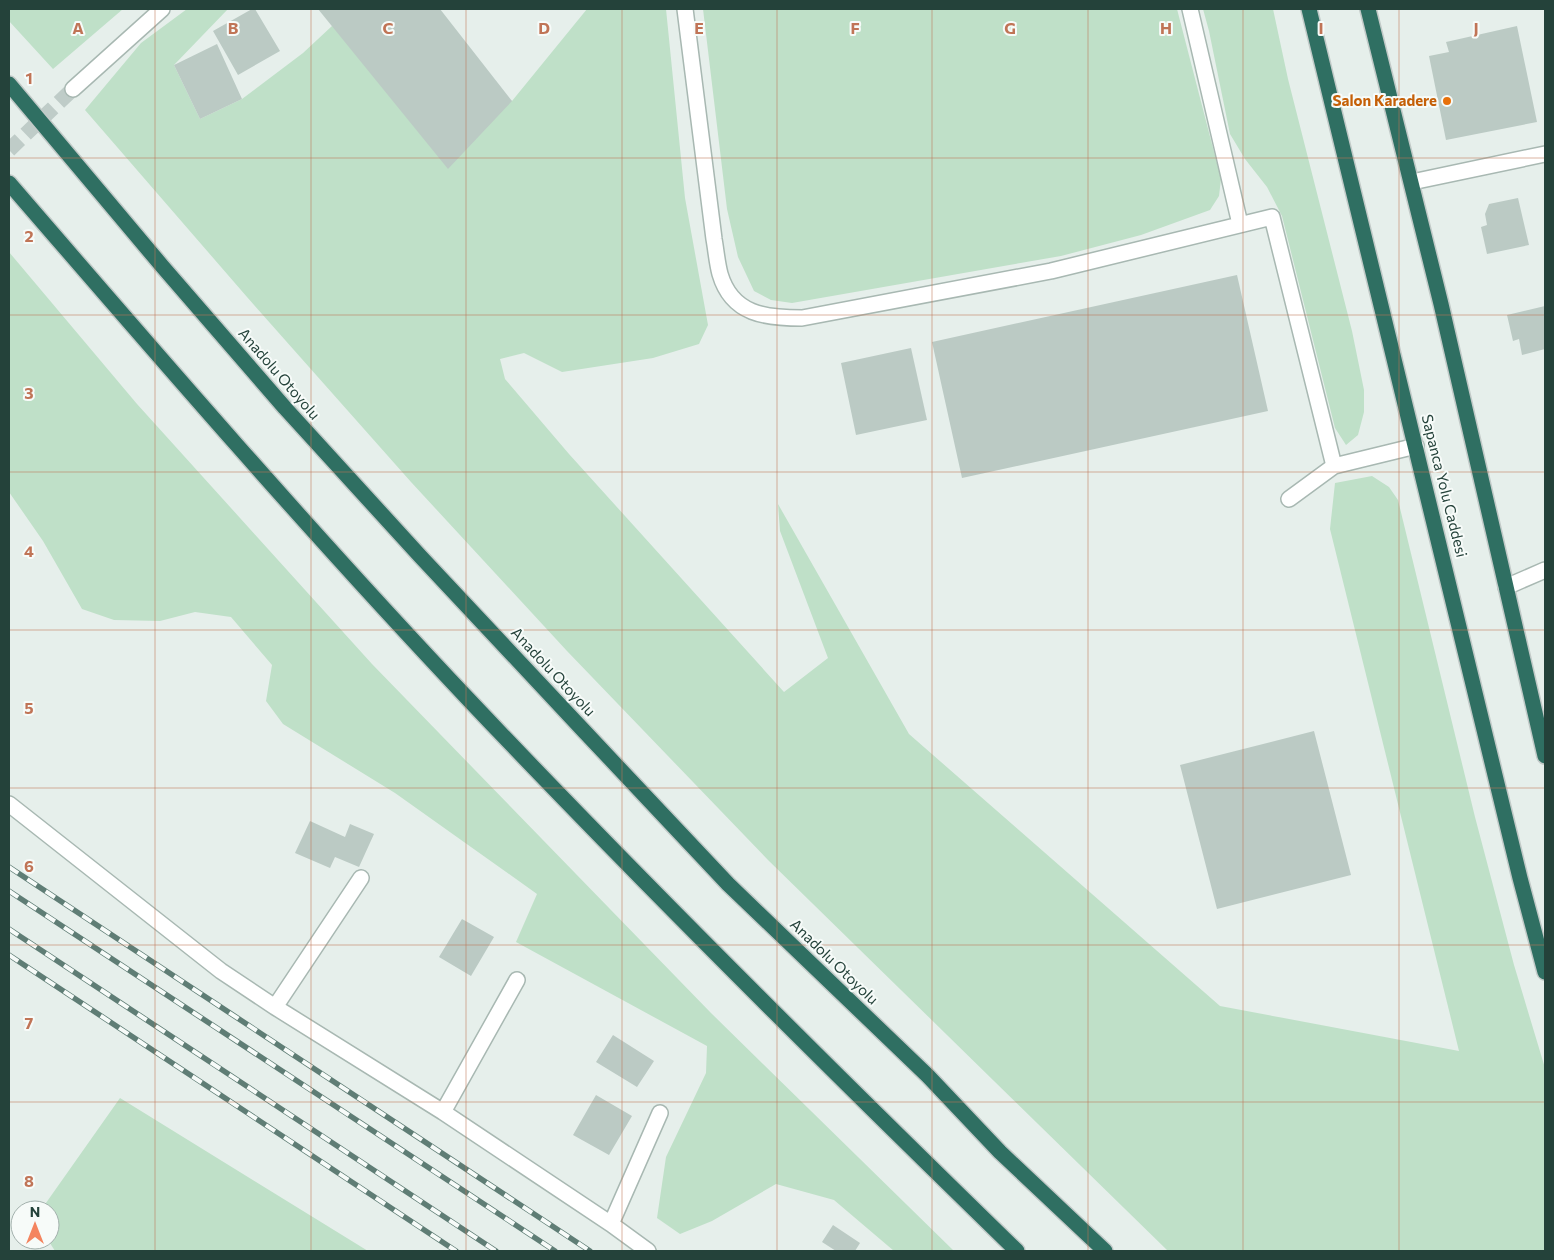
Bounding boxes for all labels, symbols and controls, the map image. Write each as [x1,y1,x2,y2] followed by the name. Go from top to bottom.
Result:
[72,18,84,37] text: A
[228,18,239,37] text: B
[383,18,394,37] text: C
[538,18,550,37] text: D
[694,18,704,37] text: E
[850,18,860,37] text: F
[1004,18,1016,37] text: G
[1160,18,1172,37] text: H
[1318,18,1324,37] text: I
[1473,18,1479,37] text: J
[25,68,33,87] text: 1
[1333,91,1437,109] place label: Salon Karadere
[1441,95,1453,107] marker: Salon Karadere
[24,226,34,245] text: 2
[235,324,324,423] street label: Anadolu Otoyolu
[24,383,34,402] text: 3
[1419,412,1471,559] street label: Sapanca Yolu Caddesi
[24,541,34,560] text: 4
[508,623,600,720] street label: Anadolu Otoyolu
[24,698,34,717] text: 5
[24,856,34,875] text: 6
[787,915,882,1008] street label: Anadolu Otoyolu
[25,1013,34,1032] text: 7
[24,1171,34,1190] text: 8
[10,1200,60,1250] north arrow
[30,1203,40,1220] text: N

